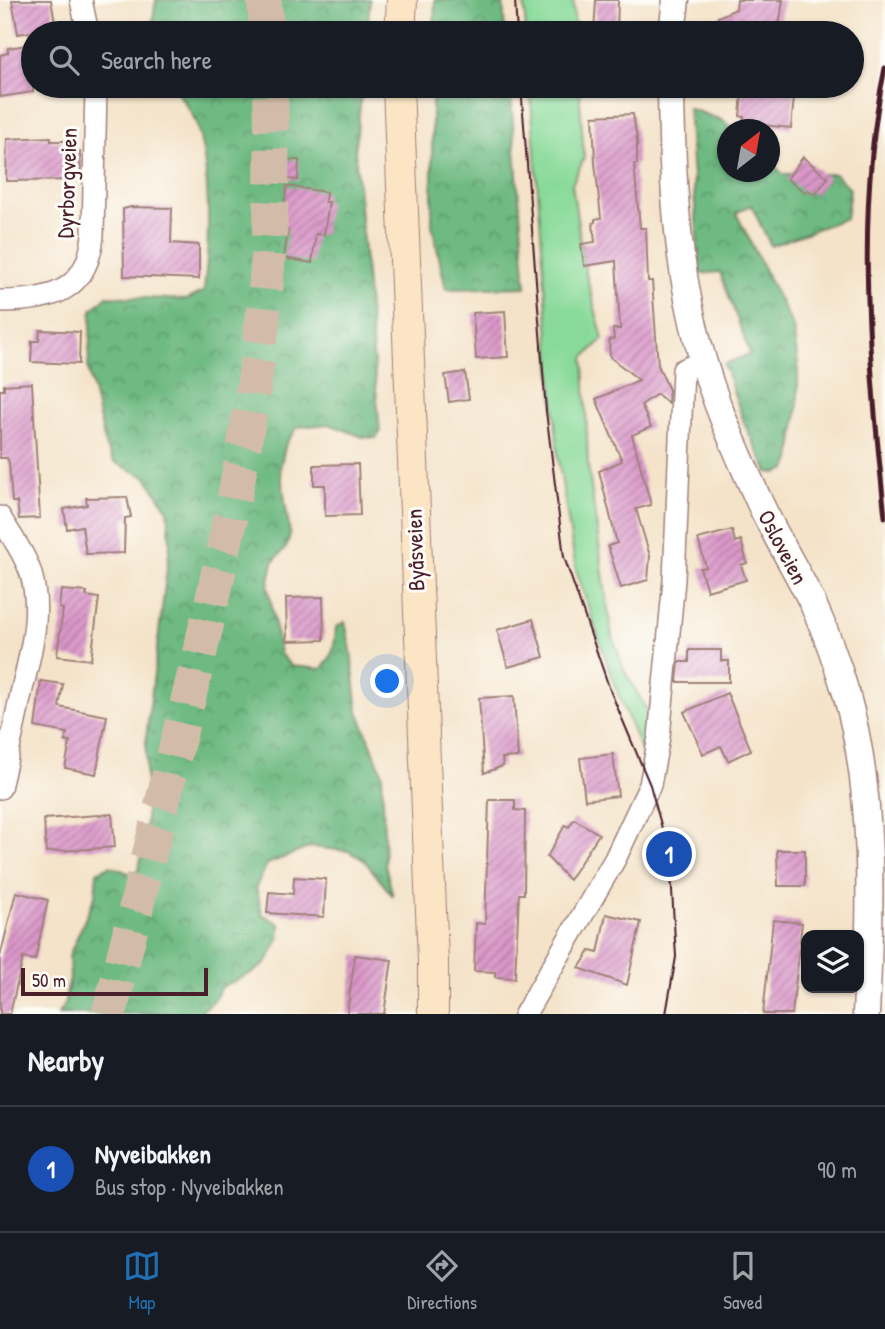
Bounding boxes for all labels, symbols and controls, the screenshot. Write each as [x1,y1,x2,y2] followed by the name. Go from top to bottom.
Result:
[21,21,864,98] search box
[45,41,83,79] icon: search
[101,42,212,77] text: Search here
[717,119,780,182] north arrow
[49,127,84,239] street label: Dyrborgveien
[751,504,816,589] street label: Osloveien
[398,508,431,592] street label: Byåsveien
[370,664,404,698] your location
[646,828,692,880] pin: 1
[801,930,864,993] map controls
[801,930,864,993] button: layers
[21,965,208,997] scale bar
[32,967,66,993] text: 50 m
[28,1040,104,1080] text: Nearby
[95,1136,211,1171] text: Nyveibakken
[47,1154,55,1185] text: 1
[817,1154,857,1185] text: 90 m
[95,1171,284,1202] text: Bus stop · Nyveibakken
[123,1247,161,1315] tab: Map
[407,1247,477,1315] tab: Directions
[723,1247,762,1315] tab: Saved

